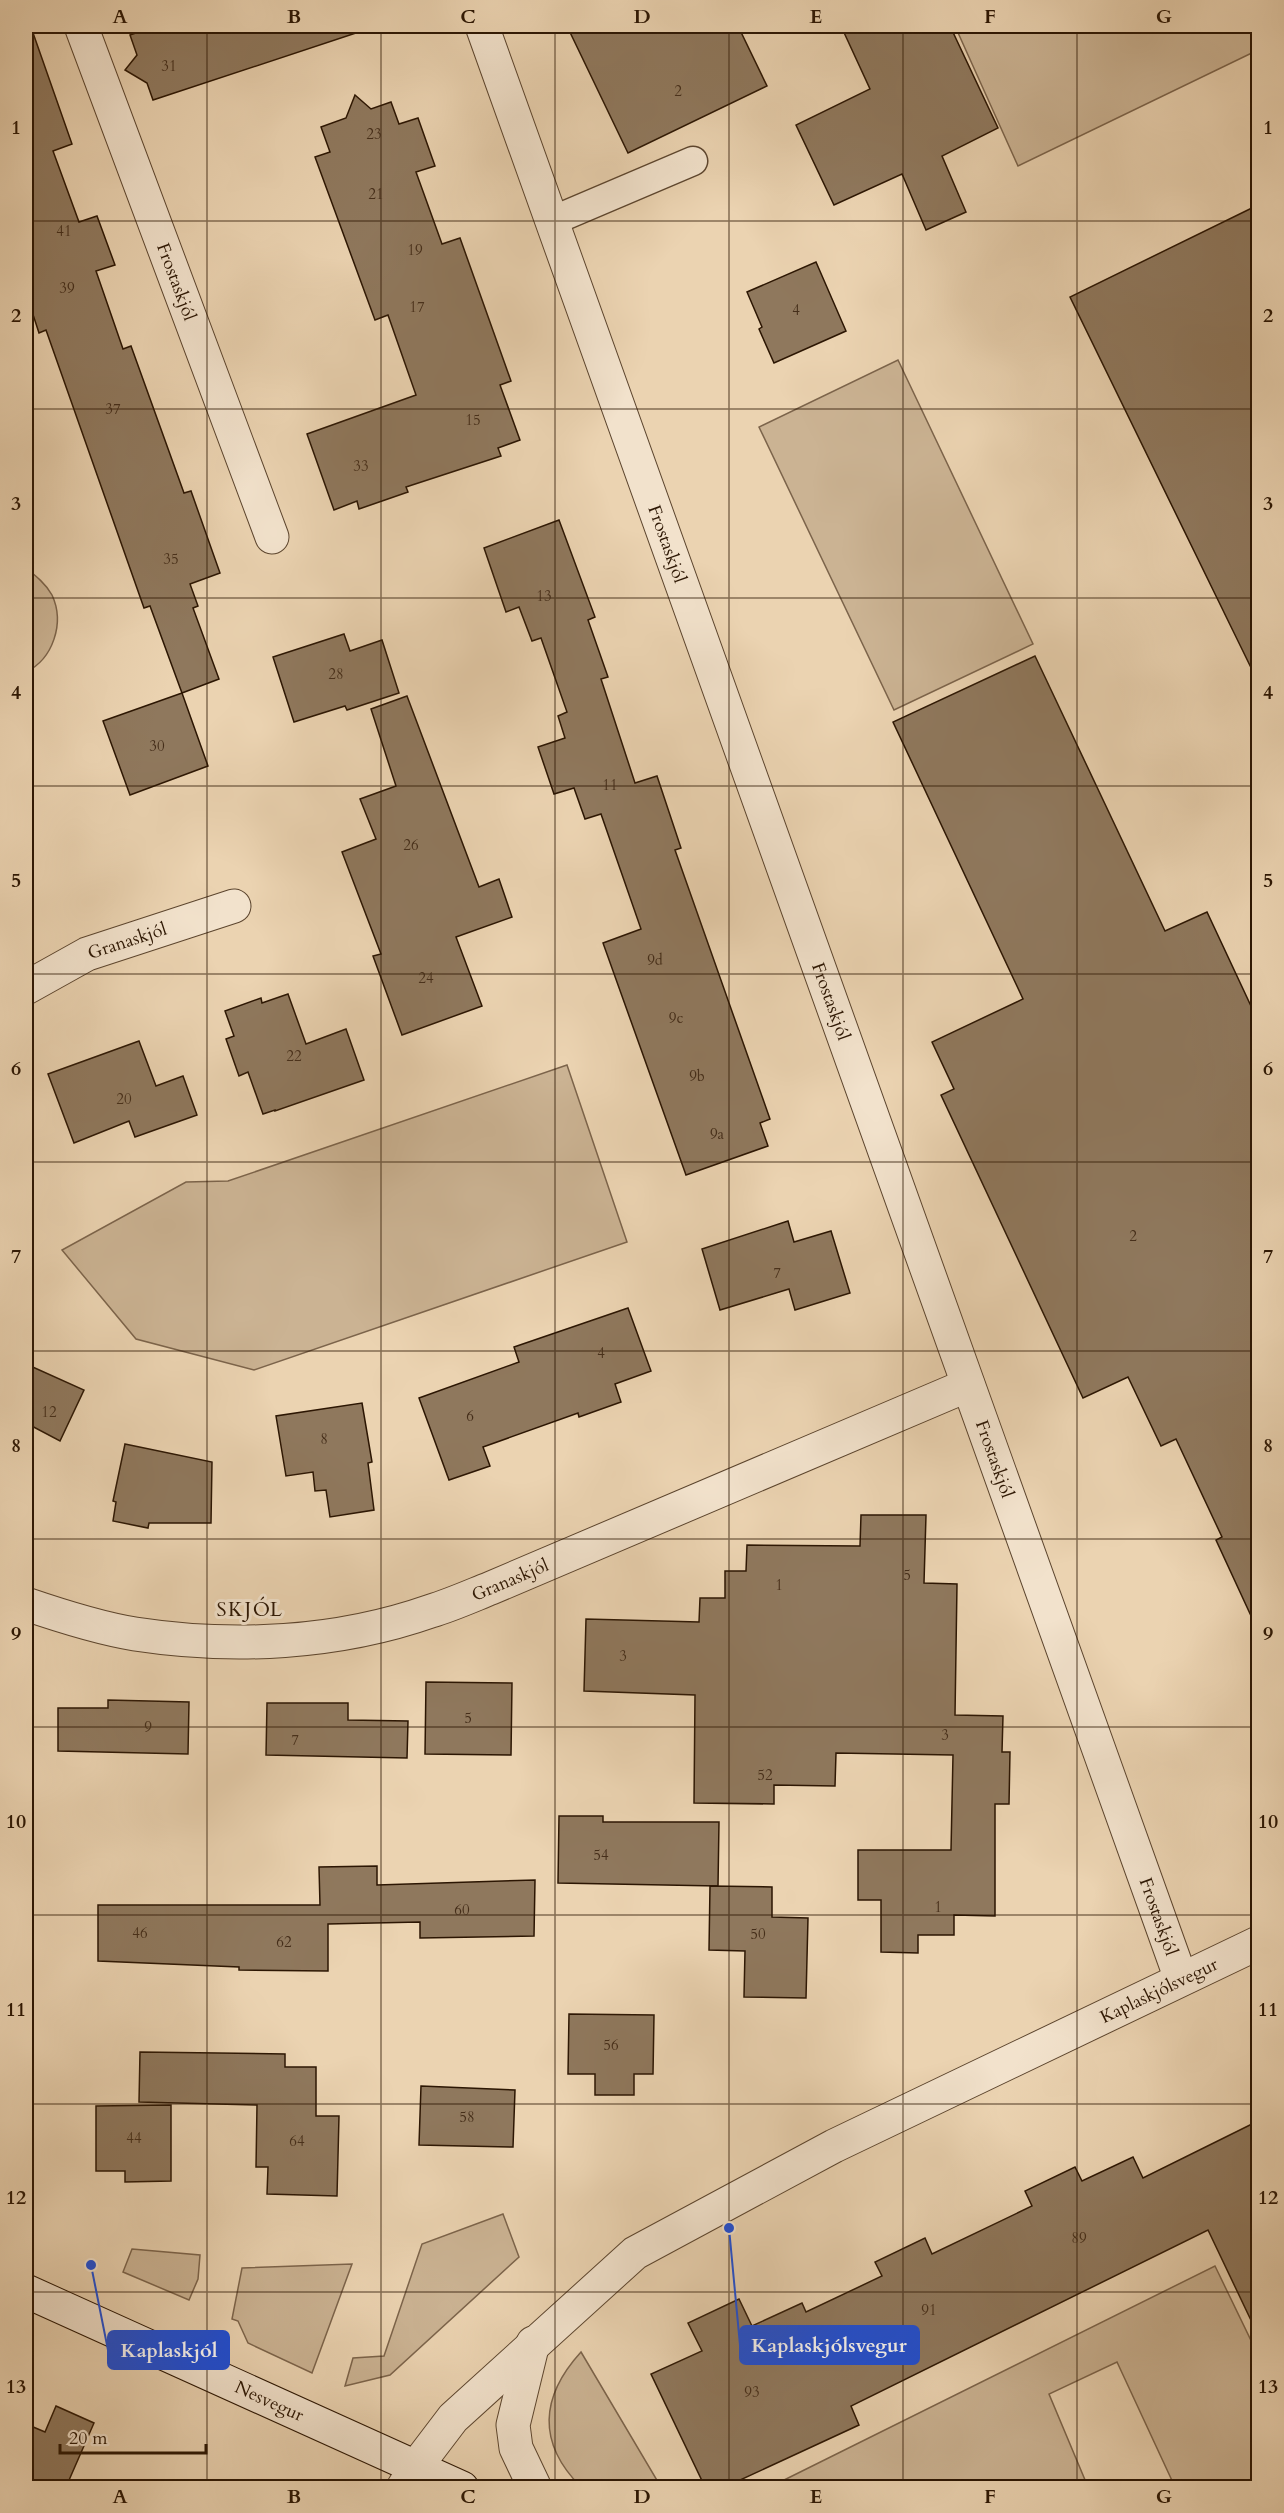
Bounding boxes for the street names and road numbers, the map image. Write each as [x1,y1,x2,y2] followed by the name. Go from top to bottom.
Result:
[150,240,202,325] street label: Frostaskjól
[641,502,692,587] street label: Frostaskjól
[85,917,170,966] street label: Granaskjól
[805,959,856,1044] street label: Frostaskjól
[969,1417,1020,1502] street label: Frostaskjól
[468,1553,553,1608] street label: Granaskjól
[1133,1874,1184,1960] street label: Frostaskjól
[1096,1952,1223,2030] street label: Kaplaskjólsvegur
[231,2375,308,2428] street label: Nesvegur

